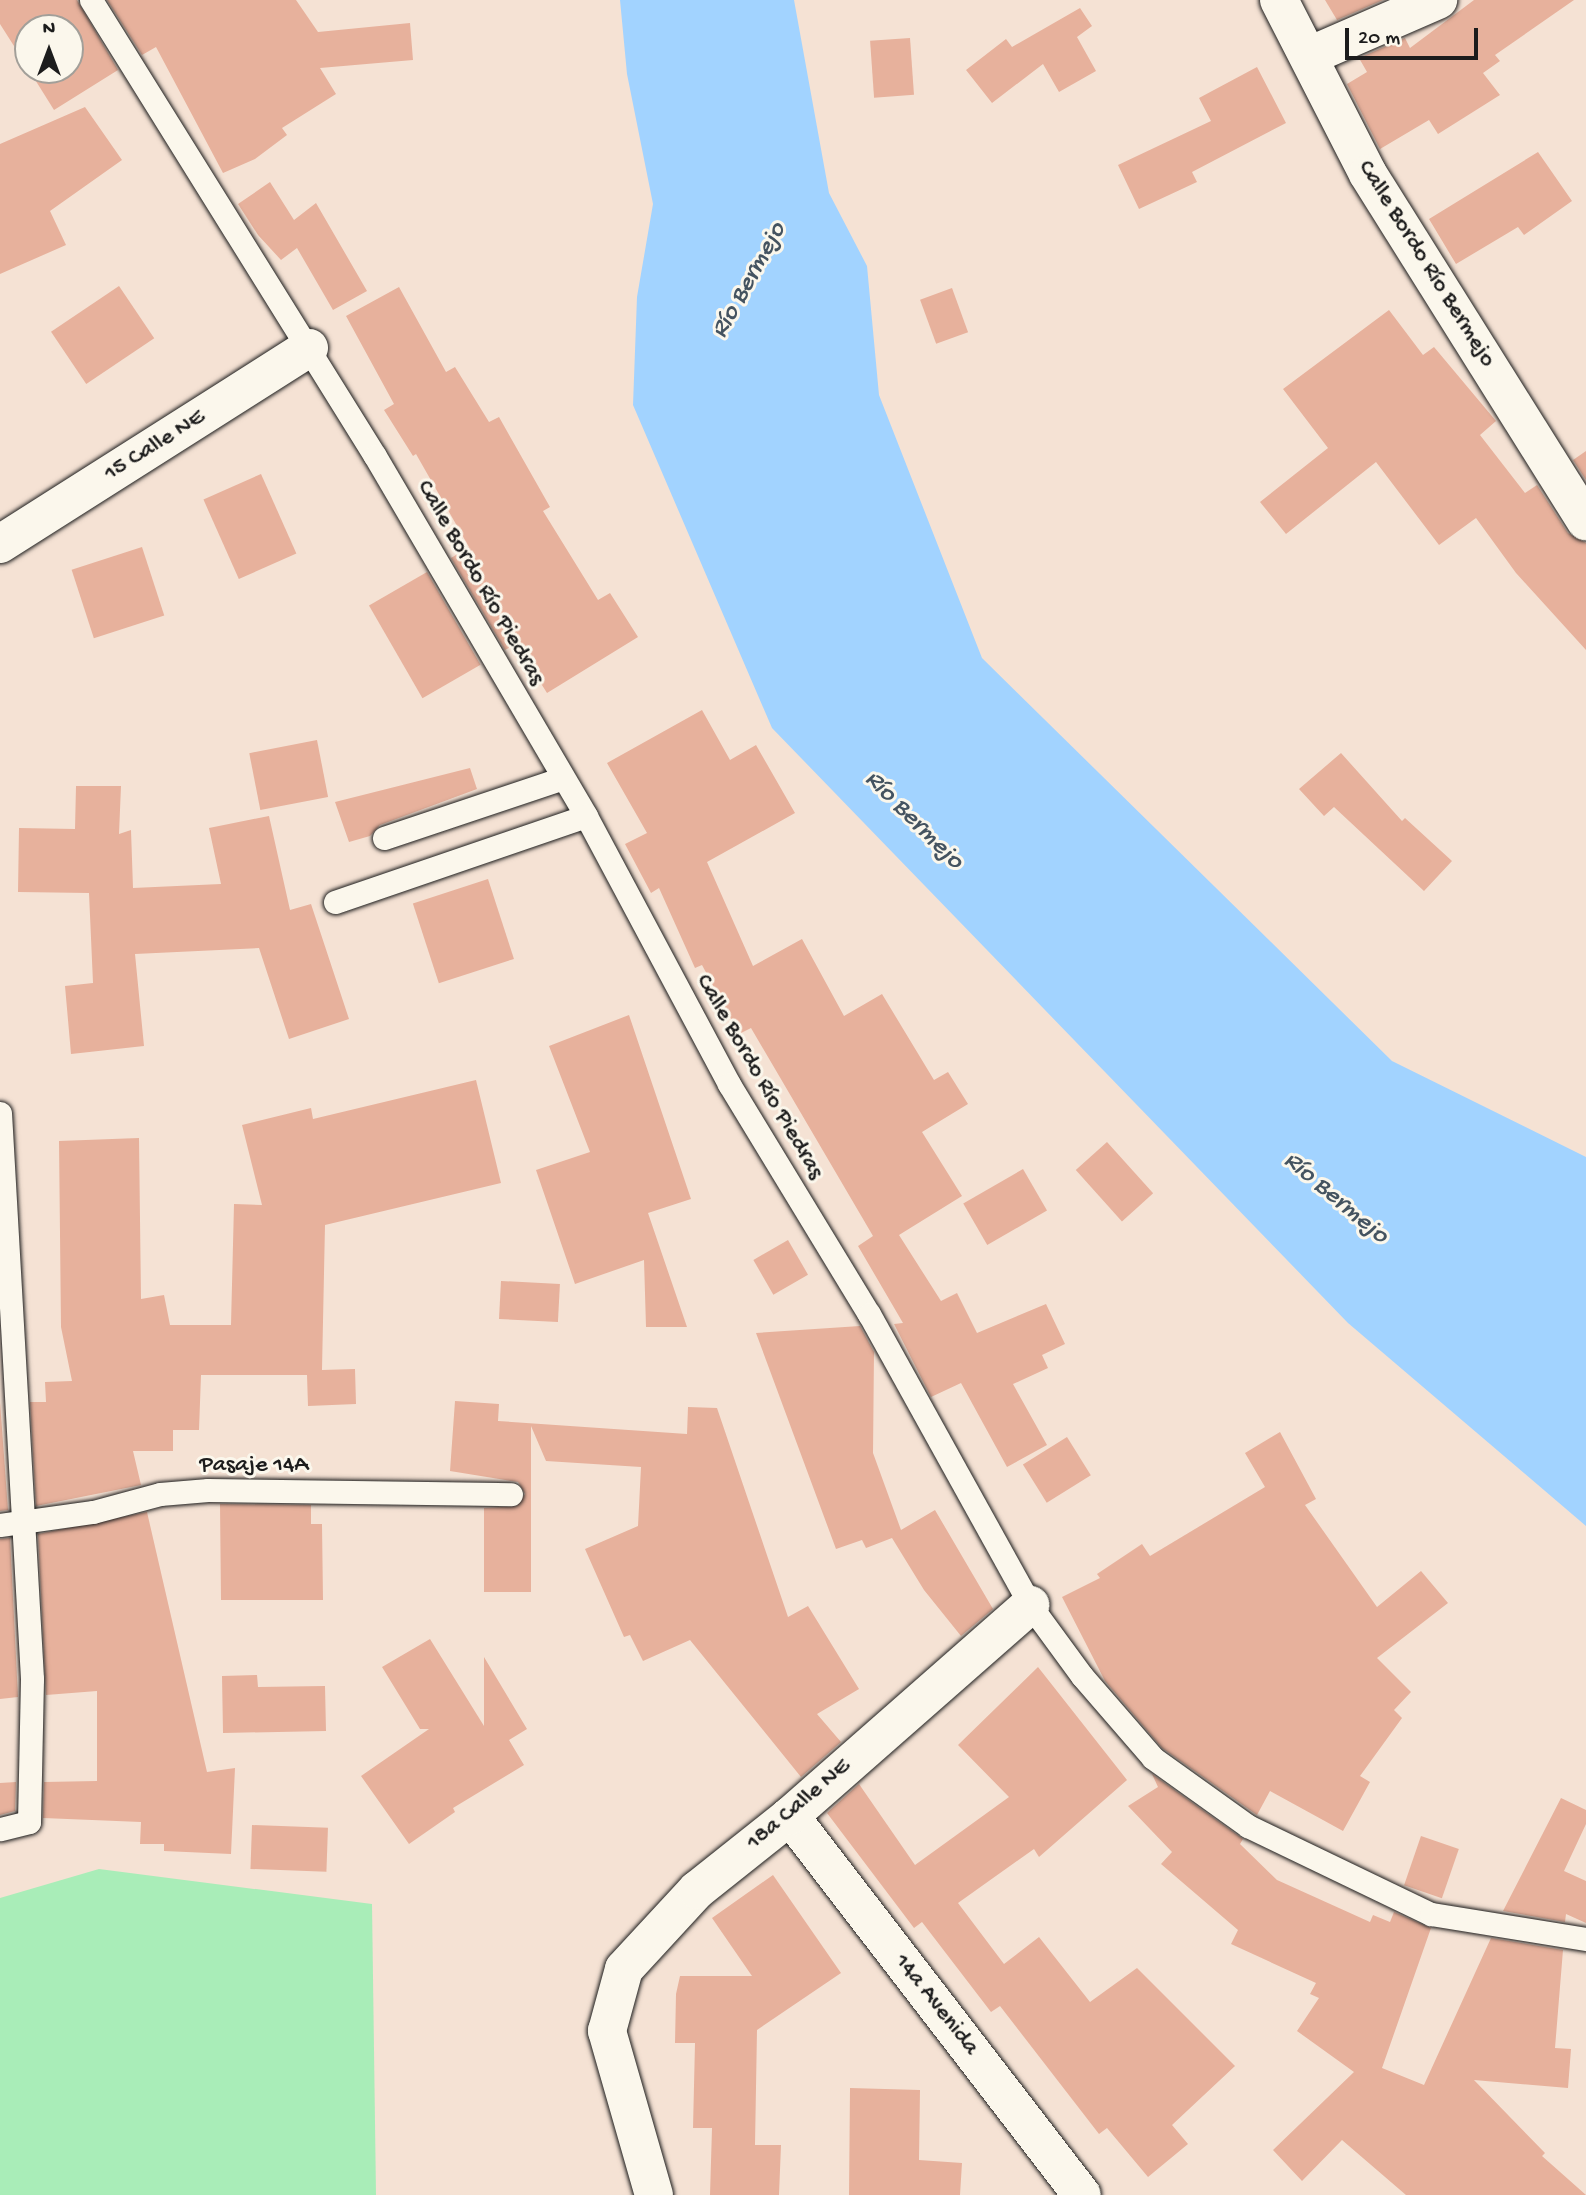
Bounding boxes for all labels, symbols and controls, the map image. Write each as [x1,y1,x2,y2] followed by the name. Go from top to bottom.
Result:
[14,14,84,84] north arrow
[1348,14,1481,58] scale bar
[43,18,55,41] text: N
[1358,27,1400,52] text: 20 m
[1351,155,1501,373] street label: Calle Bordo Río Bermejo
[705,218,795,344] water label: Río Bermejo
[99,404,211,488] street label: 15 Calle NE
[410,475,550,691] street label: Calle Bordo Río Piedras
[857,765,969,877] water label: Río Bermejo
[689,969,829,1185] street label: Calle Bordo Río Piedras
[1276,1146,1394,1252] water label: Río Bermejo
[200,1452,308,1480] street label: Pasaje 14A
[741,1753,857,1857] street label: 18a Calle NE
[887,1948,985,2062] street label: 14a Avenida

